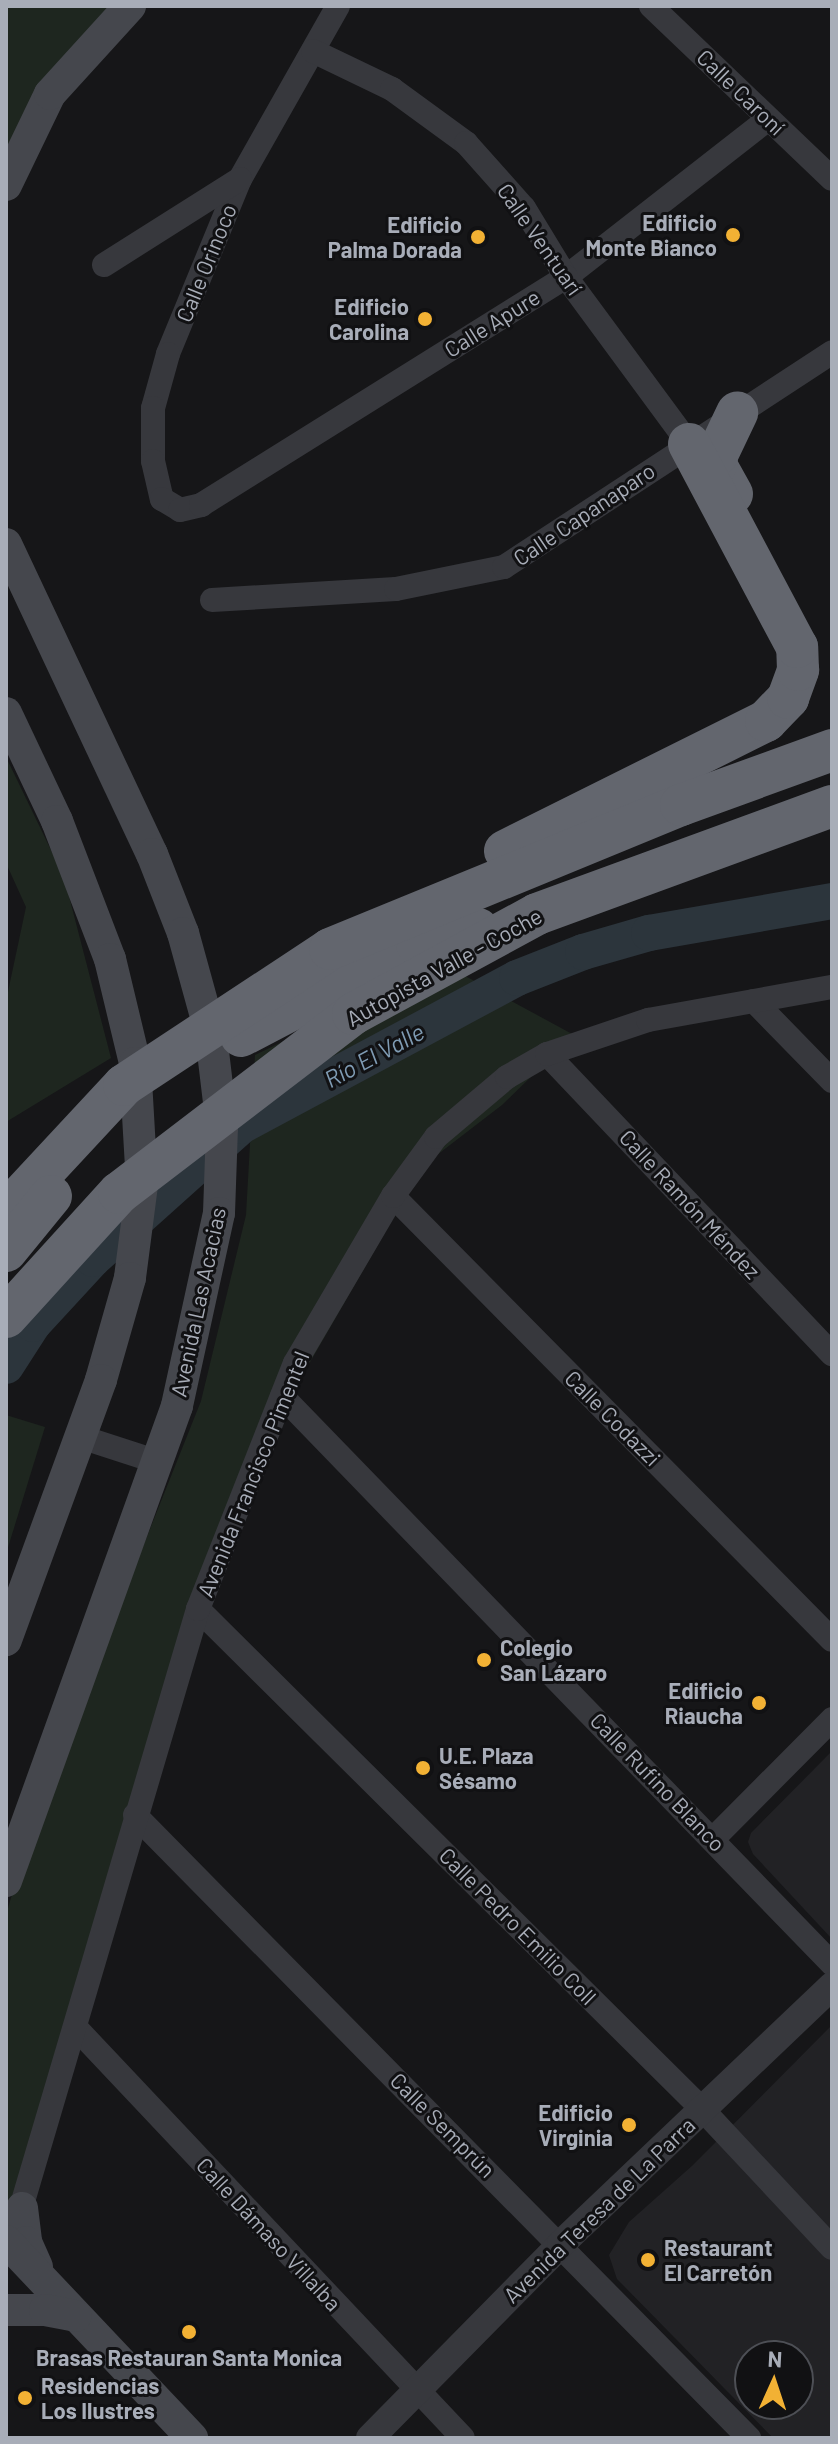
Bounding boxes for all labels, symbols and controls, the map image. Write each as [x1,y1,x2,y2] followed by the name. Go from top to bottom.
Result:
[692,44,790,140] street label: Calle Caroní
[492,178,588,300] street label: Calle Ventuarí
[170,200,242,326] street label: Calle Orinoco
[586,209,717,260] place label: Edificio Monte Bianco
[328,211,462,262] place label: Edificio Palma Dorada
[724,226,742,244] marker: Edificio Monte Bianco
[469,228,487,246] marker: Edificio Palma Dorada
[439,283,545,363] street label: Calle Apure
[329,293,409,344] place label: Edificio Carolina
[416,310,434,328] marker: Edificio Carolina
[508,457,660,571] street label: Calle Capanaparo
[342,902,546,1032] street label: Autopista Valle - Coche
[319,1017,429,1093] water label: Río El Valle
[614,1124,766,1284] street label: Calle Ramón Méndez
[165,1205,231,1399] street label: Avenida Las Acacias
[192,1347,314,1601] street label: Avenida Francisco Pimentel
[560,1365,666,1471] street label: Calle Codazzi
[500,1634,607,1686] place label: Colegio San Lázaro
[475,1651,493,1669] marker: Colegio San Lázaro
[665,1677,743,1728] place label: Edificio Riaucha
[750,1694,768,1712] marker: Edificio Riaucha
[585,1707,731,1857] street label: Calle Rufino Blanco
[439,1742,534,1794] place label: U.E. Plaza Sésamo
[414,1759,432,1777] marker: U.E. Plaza Sésamo
[434,1842,602,2010] street label: Calle Pedro Emilio Coll
[385,2067,501,2183] street label: Calle Semprún
[538,2099,613,2150] place label: Edificio Virginia
[498,2112,700,2308] street label: Avenida Teresa de La Parra
[620,2116,638,2134] marker: Edificio Virginia
[191,2152,347,2316] street label: Calle Dámaso Villalba
[664,2234,773,2286] place label: Restaurant El Carretón
[639,2251,657,2269] marker: Restaurant El Carretón
[180,2323,198,2341] marker: Brasas Restauran Santa Monica
[734,2340,814,2420] north arrow
[36,2345,342,2371] place label: Brasas Restauran Santa Monica
[767,2345,783,2371] text: N
[41,2372,159,2424] place label: Residencias Los Ilustres
[16,2389,34,2407] marker: Residencias Los Ilustres

